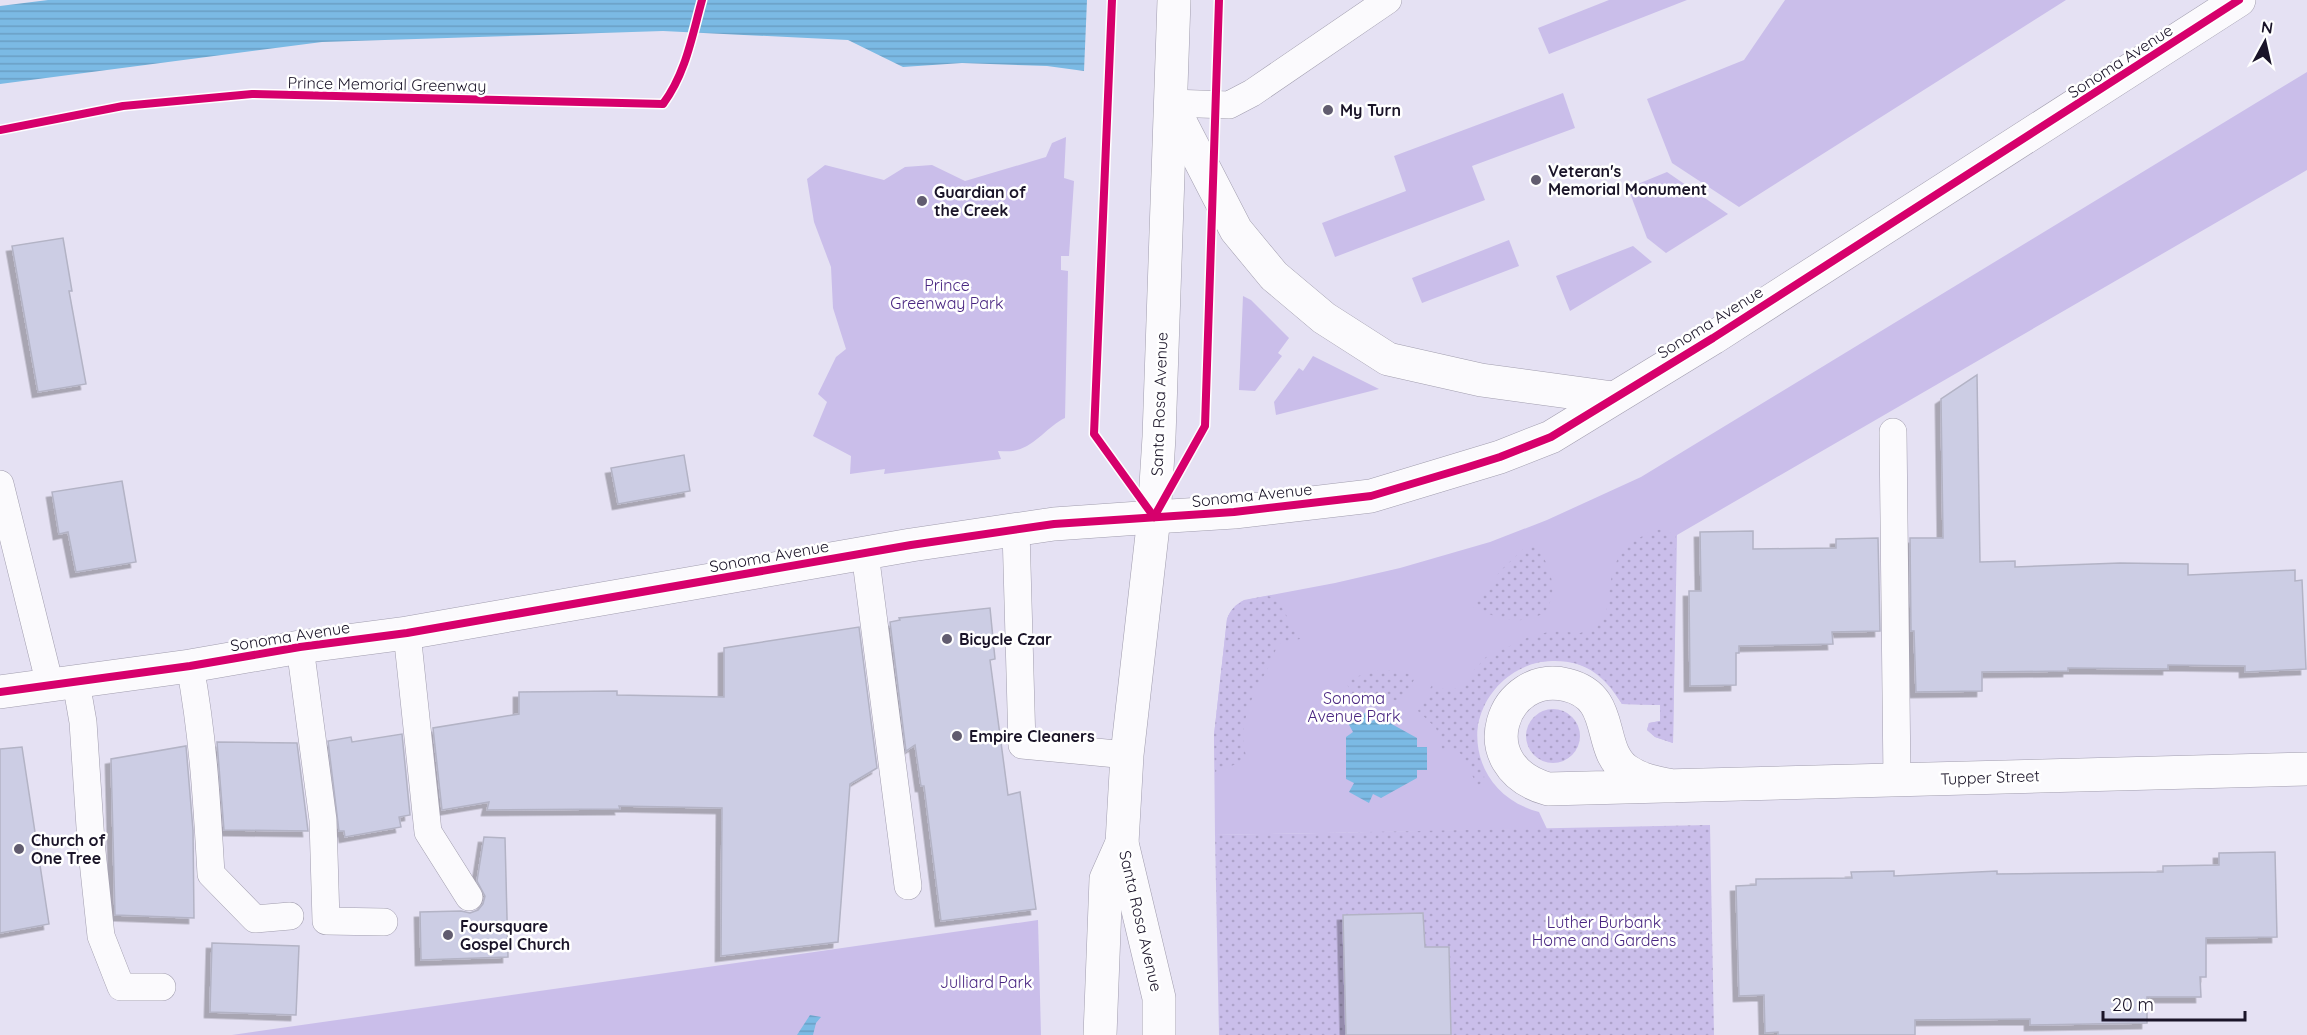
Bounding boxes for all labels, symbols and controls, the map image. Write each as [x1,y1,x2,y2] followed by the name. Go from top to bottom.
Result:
[2235,12,2295,72] north arrow
[2260,16,2274,38] text: N
[2064,20,2176,102] street label: Sonoma Avenue
[287,72,487,96] street label: Prince Memorial Greenway
[1340,100,1401,120] place label: My Turn
[1321,103,1335,117] marker: My Turn
[1548,161,1707,199] place label: Veteran's Memorial Monument
[1529,173,1543,187] marker: Veteran's Memorial Monument
[934,182,1026,220] place label: Guardian of the Creek
[915,194,929,208] marker: Guardian of the Creek
[890,275,1004,313] park label: Prince Greenway Park
[1653,281,1767,363] street label: Sonoma Avenue
[1146,332,1172,476] street label: Santa Rosa Avenue
[1191,479,1313,511] street label: Sonoma Avenue
[708,536,830,576] street label: Sonoma Avenue
[229,617,351,655] street label: Sonoma Avenue
[959,629,1052,649] place label: Bicycle Czar
[940,632,954,646] marker: Bicycle Czar
[1308,688,1400,726] park label: Sonoma Avenue Park
[969,726,1095,746] place label: Empire Cleaners
[950,729,964,743] marker: Empire Cleaners
[1940,765,2040,789] street label: Tupper Street
[31,830,106,868] place label: Church of One Tree
[12,842,26,856] marker: Church of One Tree
[1115,849,1167,993] street label: Santa Rosa Avenue
[1532,912,1676,950] park label: Luther Burbank Home and Gardens
[460,916,570,954] place label: Foursquare Gospel Church
[441,928,455,942] marker: Foursquare Gospel Church
[940,972,1032,992] park label: Julliard Park
[2103,984,2246,1022] scale bar
[2112,993,2154,1016] text: 20 m

